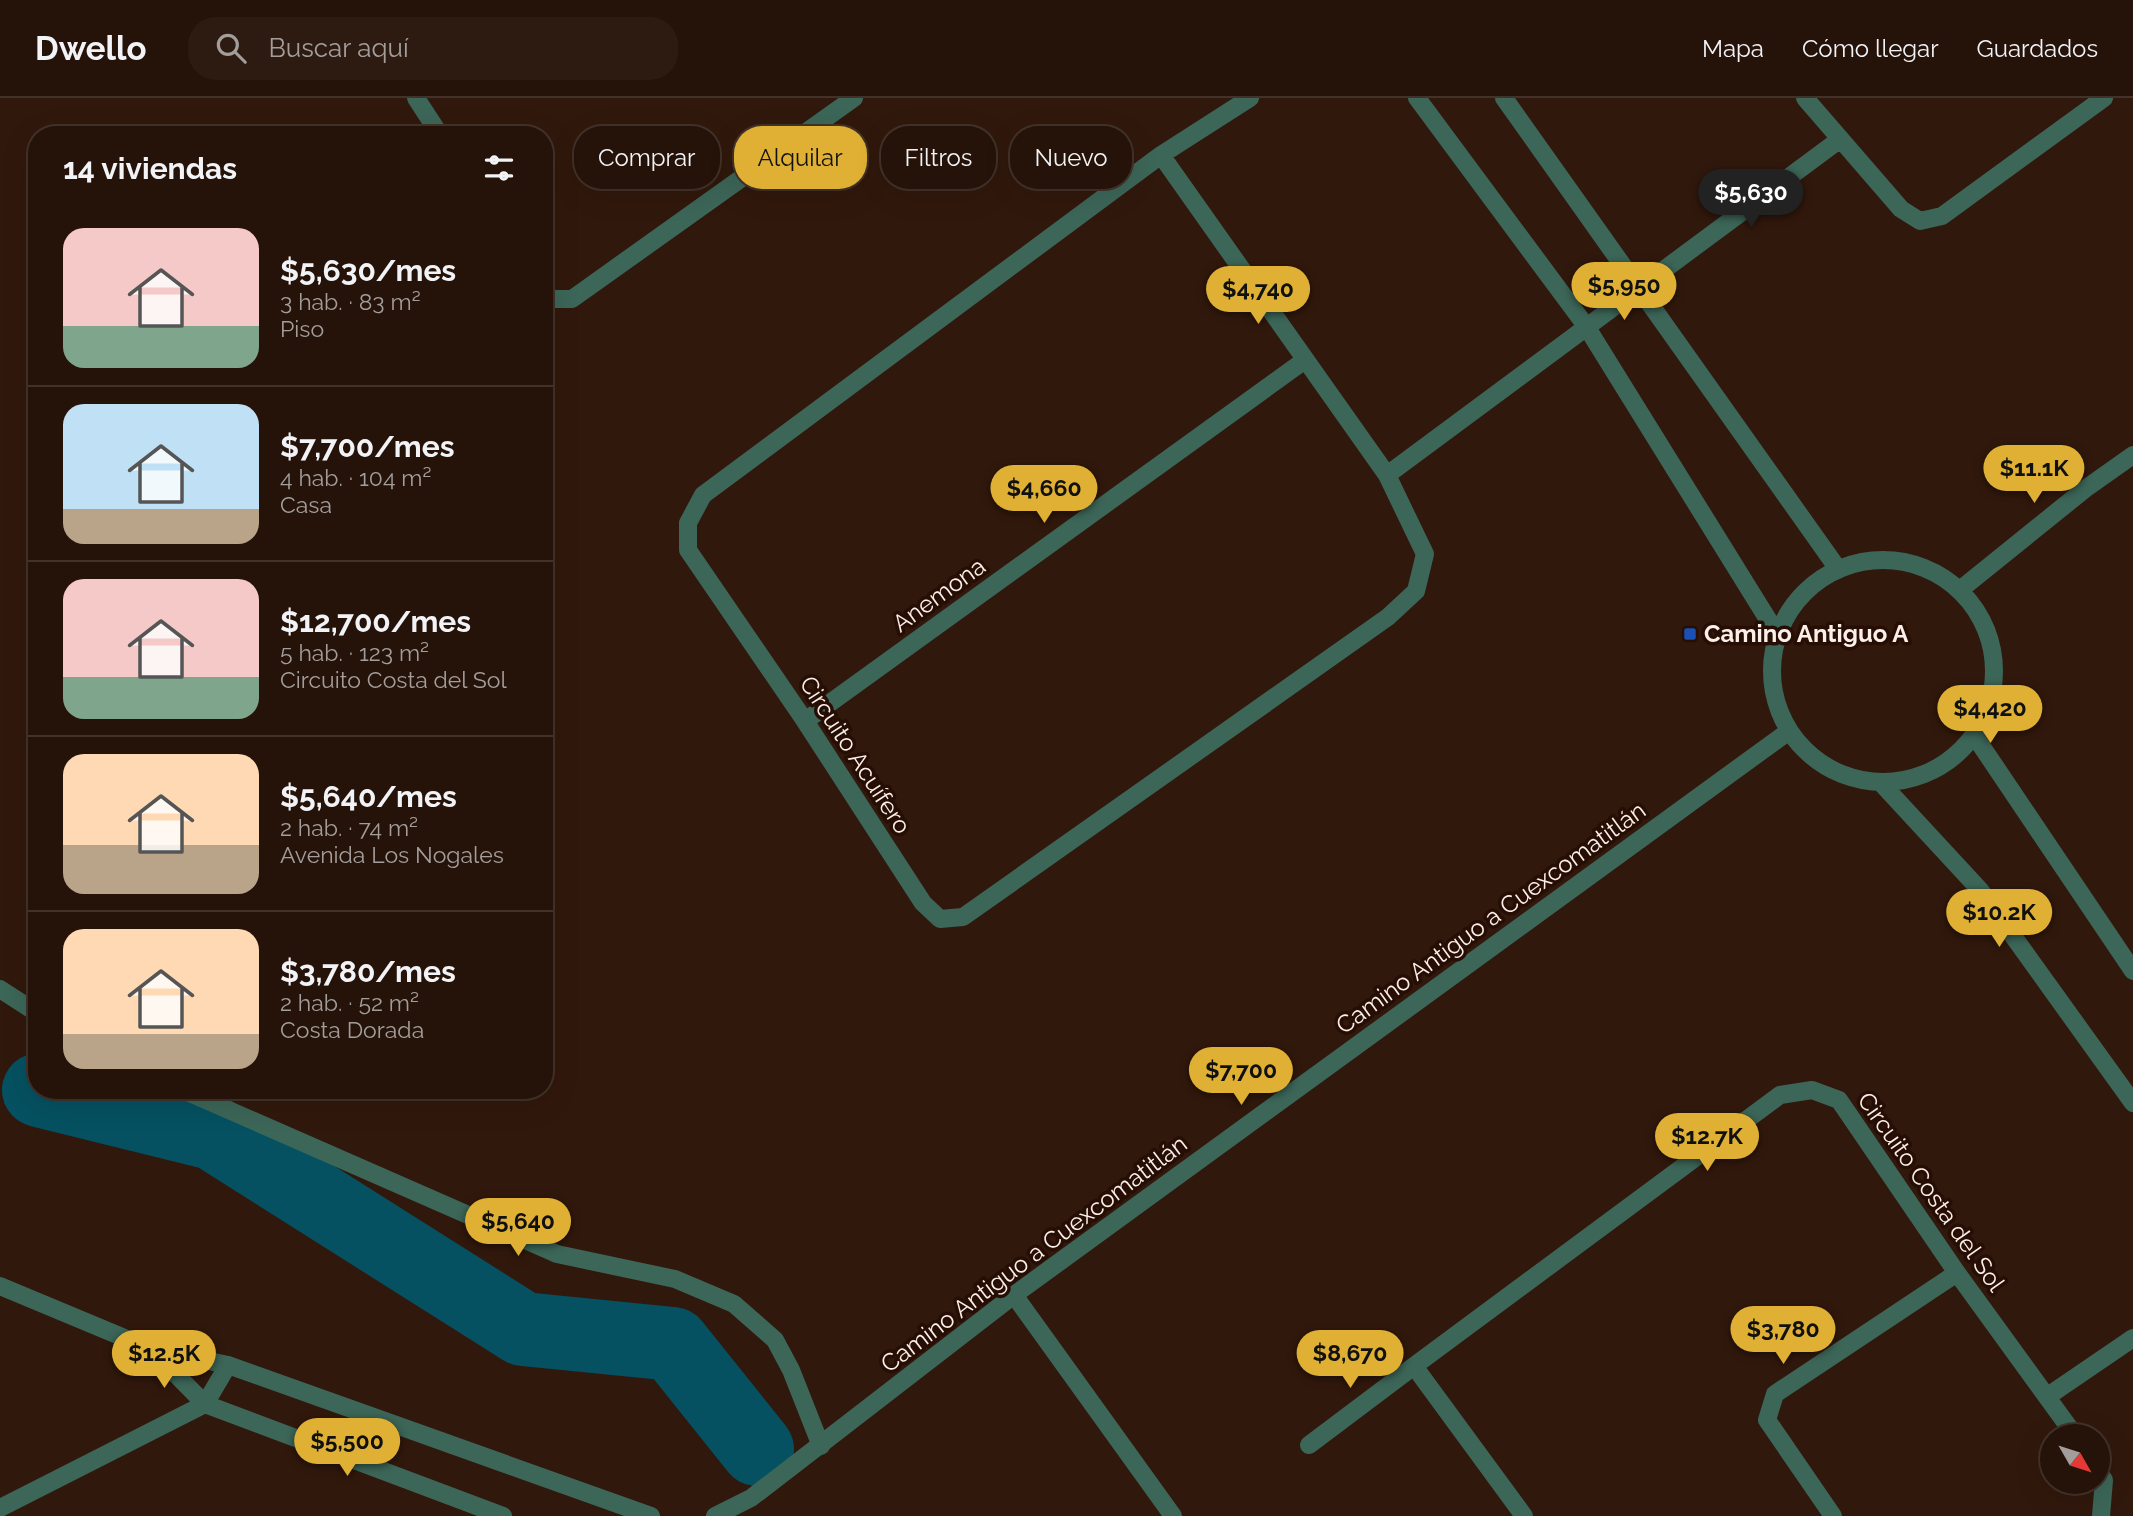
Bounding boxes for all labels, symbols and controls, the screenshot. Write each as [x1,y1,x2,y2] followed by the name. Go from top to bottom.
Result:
[188,17,678,80] search box
[35,29,146,68] text: Dwello
[212,29,250,67] icon: search
[268,33,409,63] text: Buscar aquí
[1702,34,1764,63] text: Mapa
[1802,34,1939,63] text: Cómo llegar
[1977,34,2098,63] text: Guardados
[574,126,720,189] chip: Comprar
[734,126,867,189] chip: Alquilar
[881,126,996,189] chip: Filtros
[1010,126,1132,189] chip: Nuevo
[480,149,518,187] icon: filters
[63,151,237,186] text: 14 viviendas
[1694,170,1808,229] pin: $5,630
[1714,178,1788,205] text: $5,630
[280,253,456,288] text: $5,630/mes
[119,256,203,340] icon: home
[1567,262,1681,322] pin: $5,950
[1201,266,1315,326] pin: $4,740
[1587,271,1661,298] text: $5,950
[1222,275,1294,302] text: $4,740
[280,288,421,315] text: 3 hab. · 83 m²
[280,315,324,342] text: Piso
[280,429,455,464] text: $7,700/mes
[119,432,203,516] icon: home
[1977,446,2091,505] pin: $11.1K
[1999,454,2069,481] text: $11.1K
[280,464,431,491] text: 4 hab. · 104 m²
[987,466,1101,525] pin: $4,660
[1006,474,1082,501] text: $4,660
[280,491,332,518] text: Casa
[887,551,991,638] street label: Anemona
[280,604,471,639] text: $12,700/mes
[119,607,203,691] icon: home
[1704,619,1909,648] place label: Camino Antiguo A
[1682,626,1698,642] marker: Camino Antiguo A
[280,639,429,666] text: 5 hab. · 123 m²
[280,666,507,693] text: Circuito Costa del Sol
[794,670,917,839] street label: Circuito Acuífero
[1933,686,2047,745] pin: $4,420
[1953,694,2027,721] text: $4,420
[280,779,457,814] text: $5,640/mes
[119,782,203,866] icon: home
[1330,795,1651,1040] street label: Camino Antiguo a Cuexcomatitlán
[280,814,418,841] text: 2 hab. · 74 m²
[280,841,504,868] text: Avenida Los Nogales
[1942,890,2056,949] pin: $10.2K
[1962,898,2036,925] text: $10.2K
[280,954,456,989] text: $3,780/mes
[119,957,203,1041] icon: home
[280,989,419,1016] text: 2 hab. · 52 m²
[280,1016,424,1043] text: Costa Dorada
[1184,1048,1298,1107] pin: $7,700
[1205,1056,1277,1083] text: $7,700
[1852,1087,2011,1297] street label: Circuito Costa del Sol
[1650,1114,1764,1173] pin: $12.7K
[1671,1122,1743,1149] text: $12.7K
[875,1129,1192,1378] street label: Camino Antiguo a Cuexcomatitlán
[461,1198,575,1258] pin: $5,640
[481,1207,555,1234] text: $5,640
[1726,1306,1840,1366] pin: $3,780
[1746,1315,1820,1342] text: $3,780
[107,1330,221,1390] pin: $12.5K
[1293,1330,1407,1390] pin: $8,670
[128,1339,200,1366] text: $12.5K
[1313,1339,1387,1366] text: $8,670
[290,1418,404,1478] pin: $5,500
[2040,1424,2110,1494] north arrow
[2040,1424,2110,1494] map controls
[310,1427,384,1454] text: $5,500

